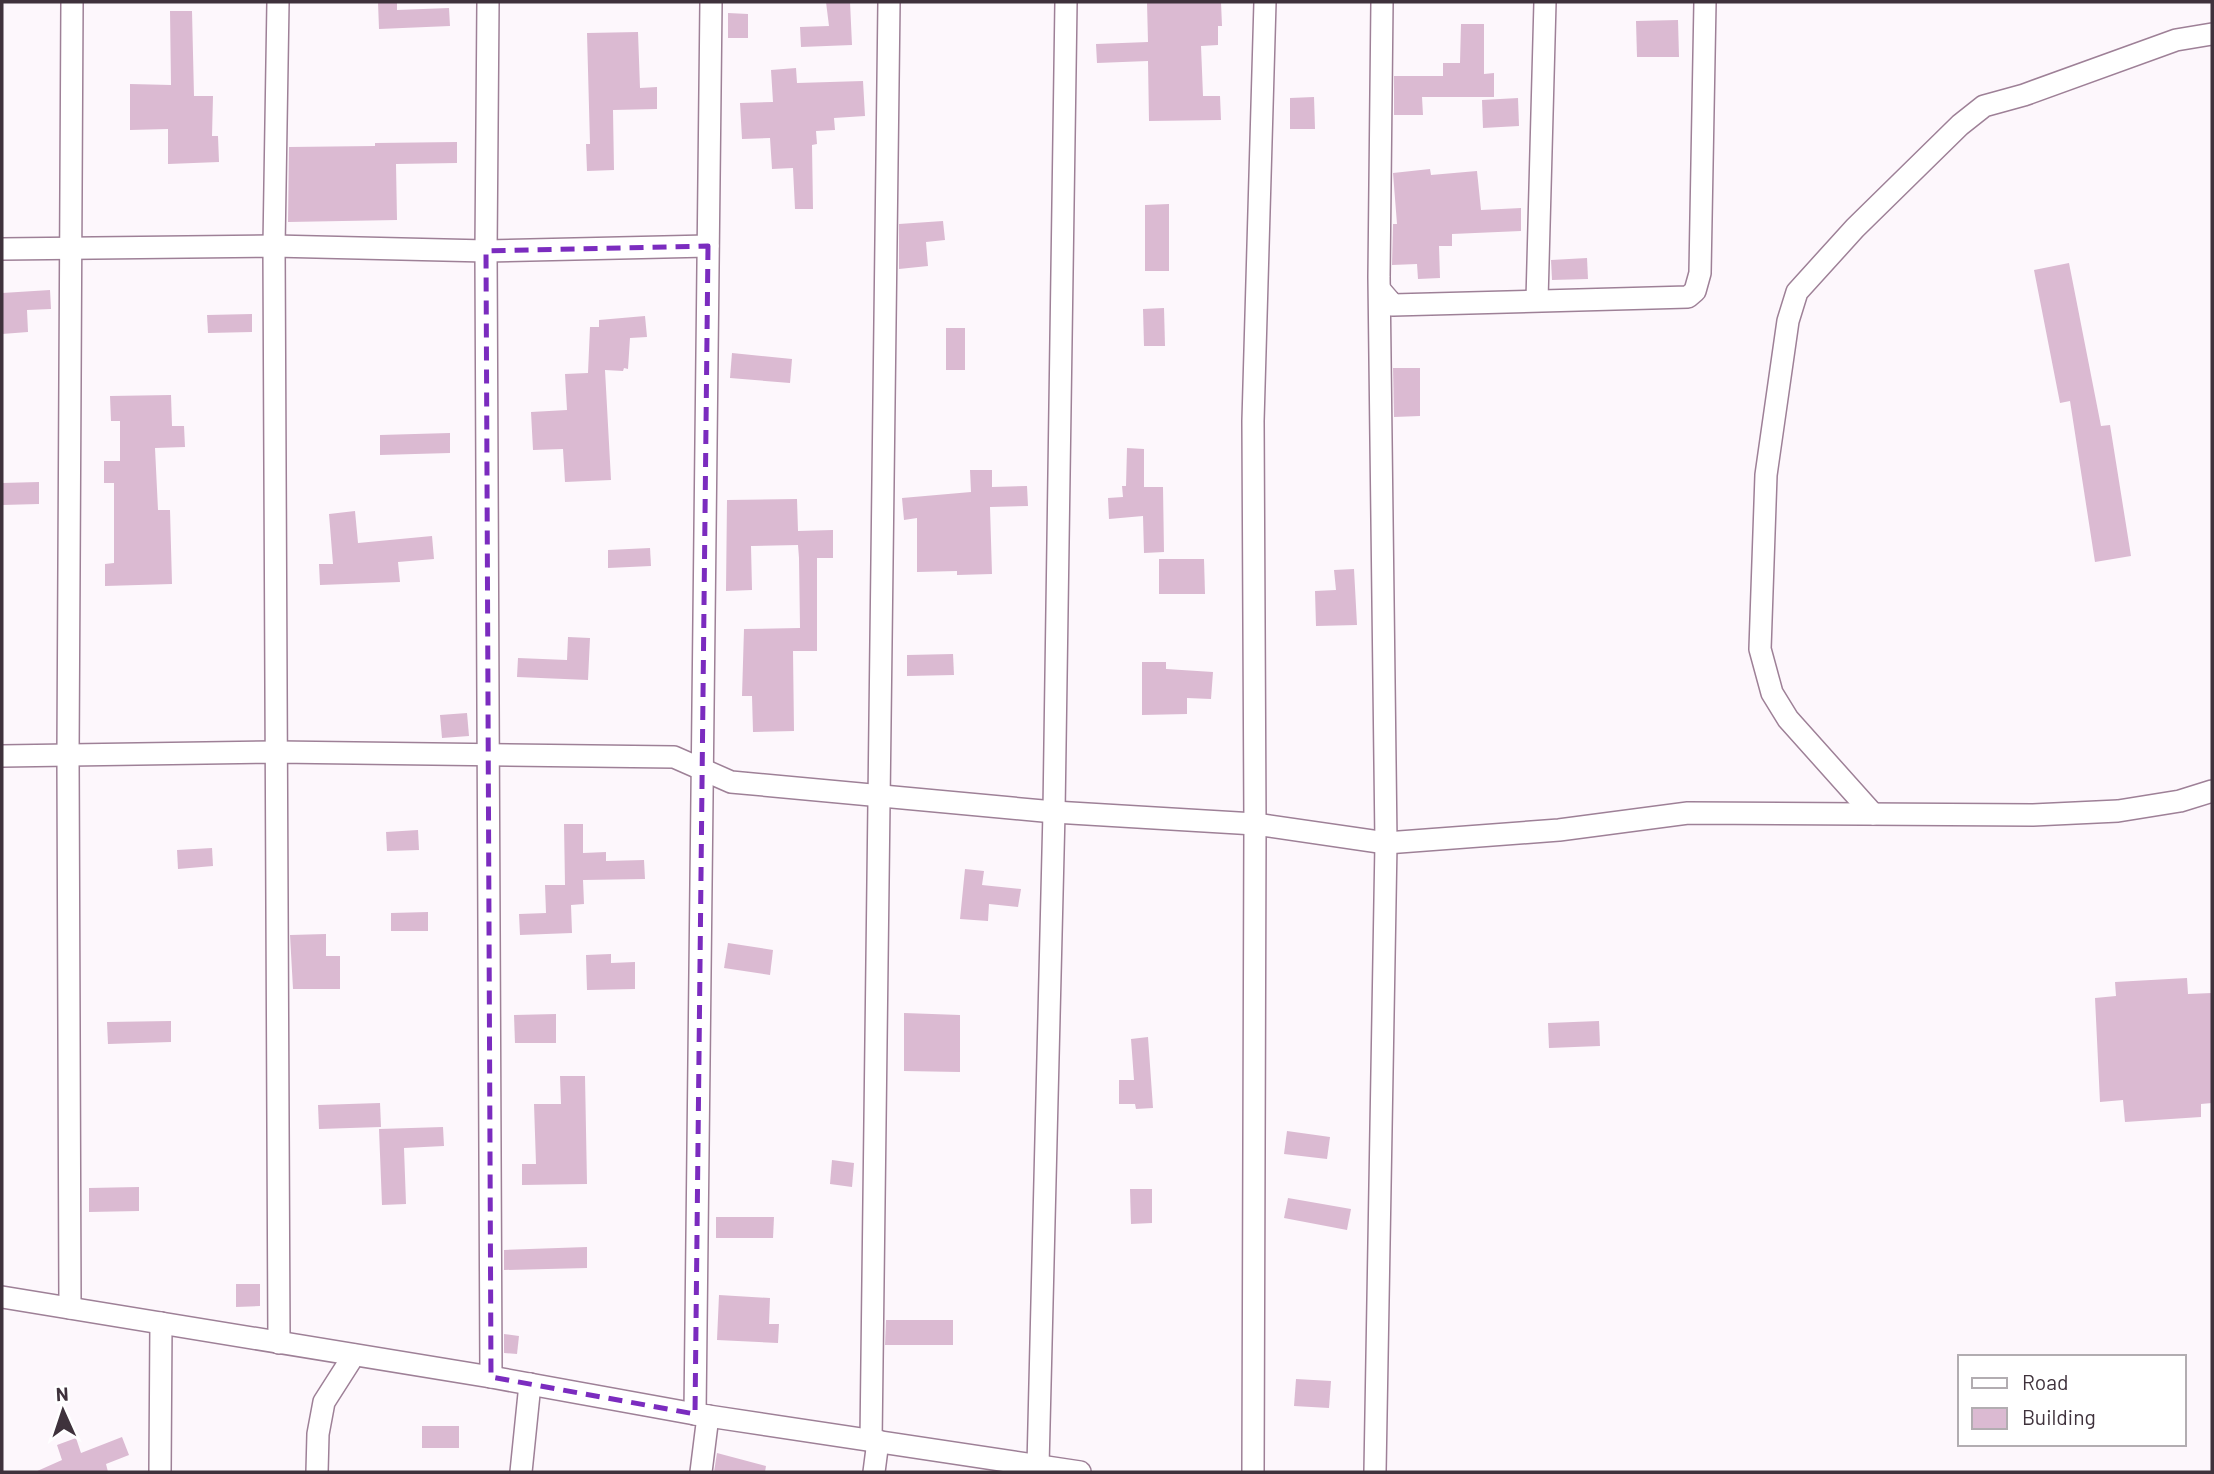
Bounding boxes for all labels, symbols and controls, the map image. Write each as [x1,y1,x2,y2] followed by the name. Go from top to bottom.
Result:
[1958,1355,2186,1446] legend
[2022,1369,2068,1394] text: Road
[28,1376,98,1446] north arrow
[55,1382,69,1405] text: N
[2022,1404,2096,1429] text: Building

